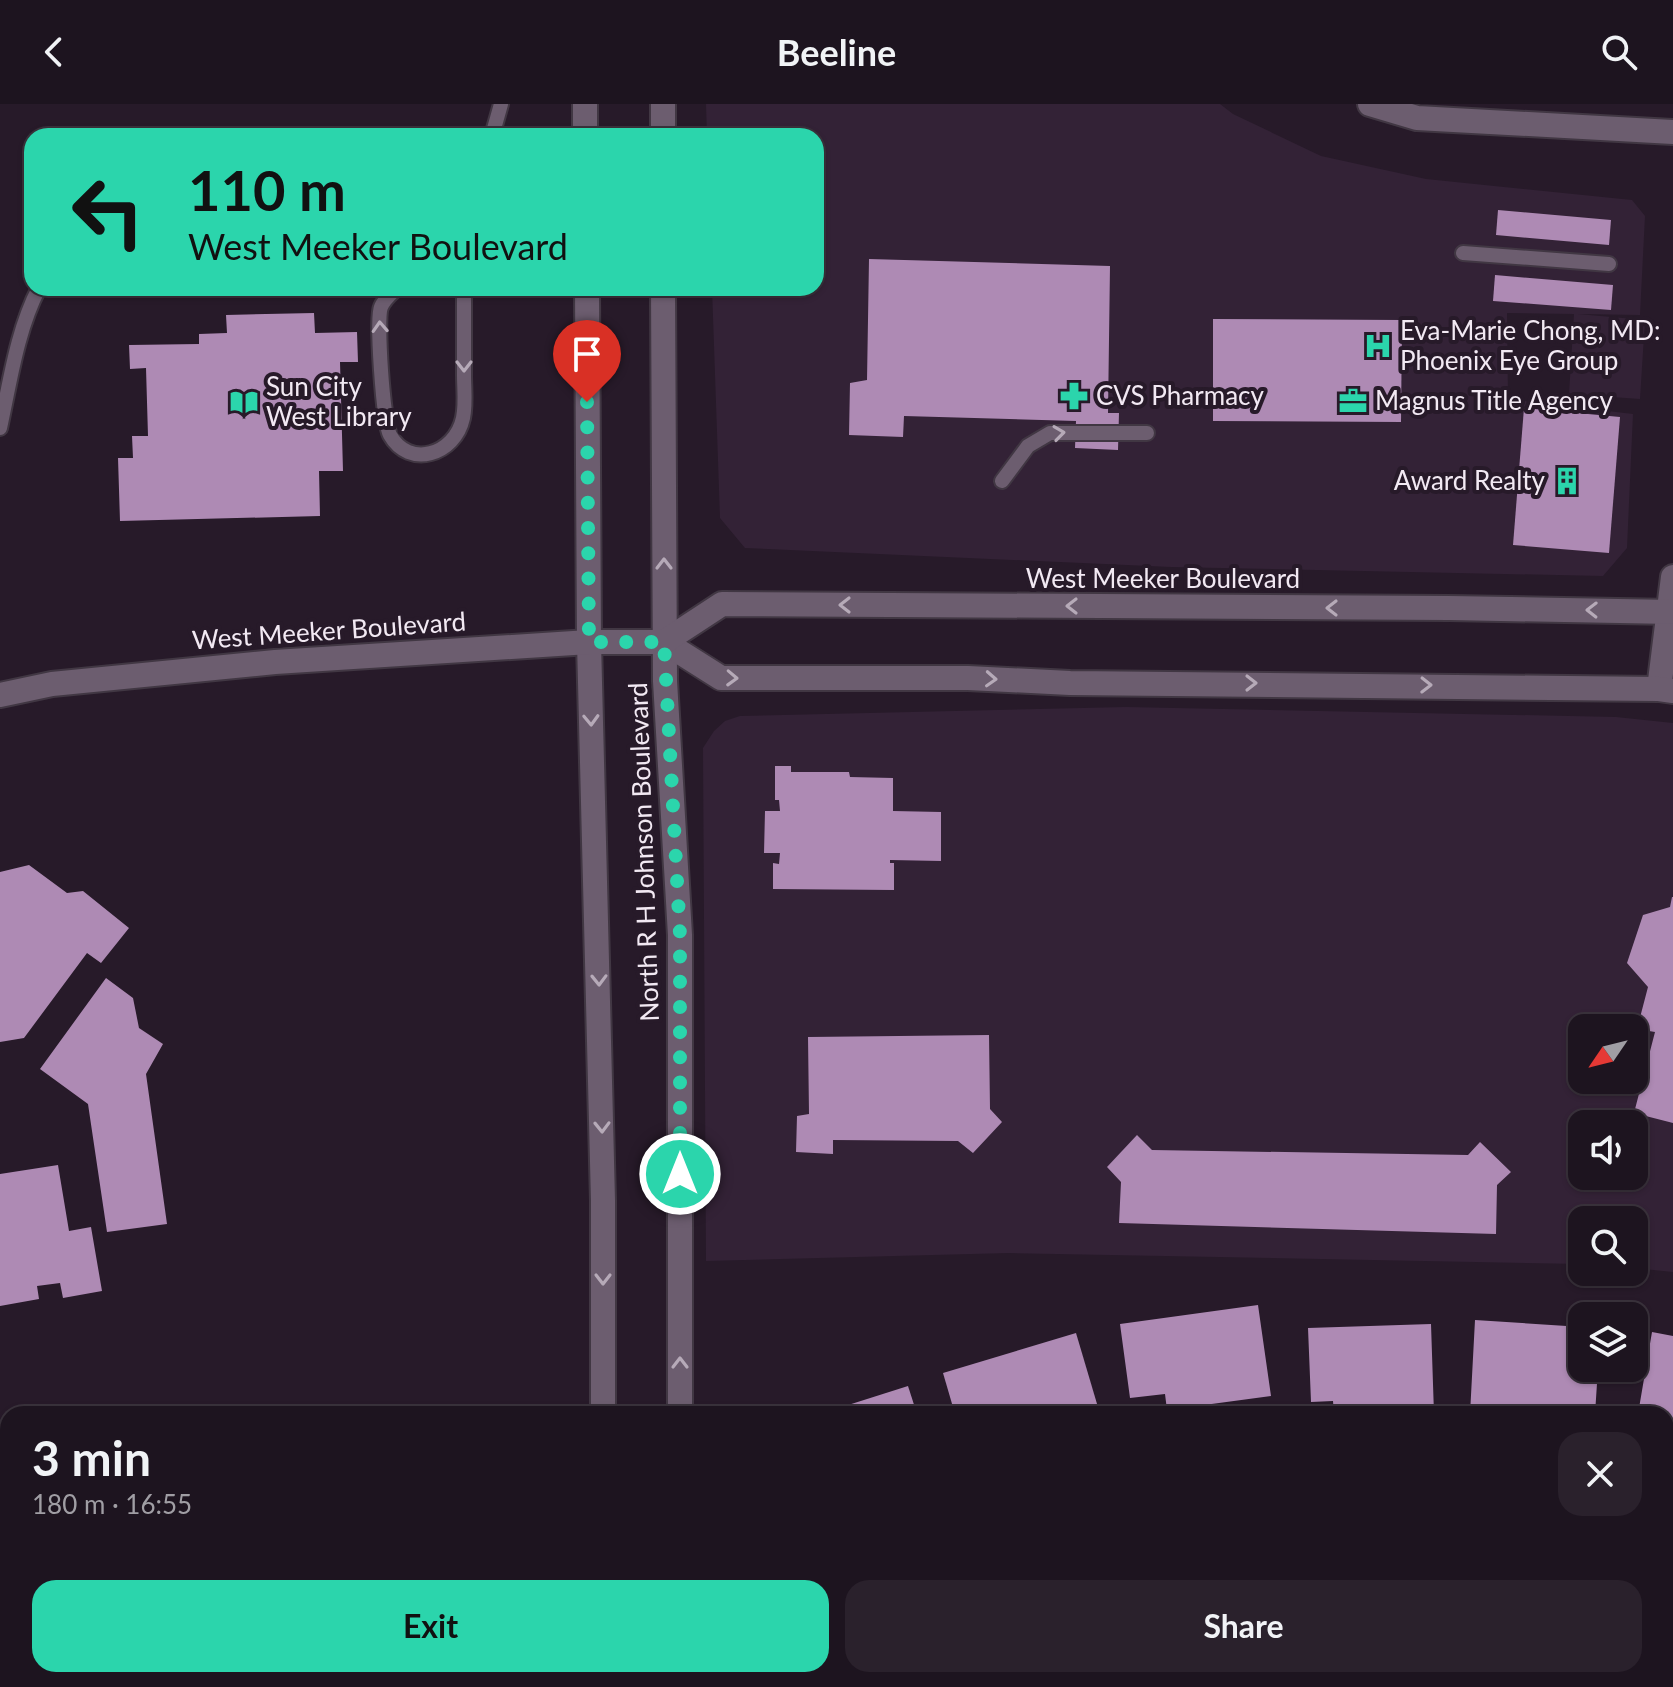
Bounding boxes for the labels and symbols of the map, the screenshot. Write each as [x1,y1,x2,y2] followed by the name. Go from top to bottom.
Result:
[1400,314,1661,376] place label: Eva-Marie Chong, MD: Phoenix Eye Group
[372,320,389,333] one-way arrow
[553,320,621,402] pin
[1363,331,1393,361] hospital icon: Eva-Marie Chong, MD: Phoenix Eye Group
[455,360,473,373] one-way arrow
[266,370,412,432] place label: Sun City West Library
[1096,379,1264,411] place label: CVS Pharmacy
[1059,381,1089,411] pharmacy icon: CVS Pharmacy
[1375,384,1613,416] place label: Magnus Title Agency
[1338,386,1368,416] office icon: Magnus Title Agency
[229,387,259,417] library icon: Sun City West Library
[1052,425,1066,442] one-way arrow
[1394,464,1546,496] place label: Award Realty
[1552,466,1582,496] building icon: Award Realty
[655,557,673,570] one-way arrow
[1026,562,1300,594] street label: West Meeker Boulevard
[838,596,851,614] one-way arrow
[1065,597,1078,615] one-way arrow
[1325,599,1338,617] one-way arrow
[1585,602,1598,619] one-way arrow
[191,604,467,656] street label: West Meeker Boulevard
[726,669,739,686] one-way arrow
[985,670,998,687] one-way arrow
[1245,674,1258,692] one-way arrow
[1420,676,1433,694] one-way arrow
[621,682,665,1022] street label: North R H Johnson Boulevard
[582,714,600,727] one-way arrow
[590,974,608,987] one-way arrow
[1568,1014,1648,1094] north arrow
[593,1121,610,1134] one-way arrow
[638,1132,722,1216] position arrow
[594,1273,612,1286] one-way arrow
[671,1356,689,1369] one-way arrow

